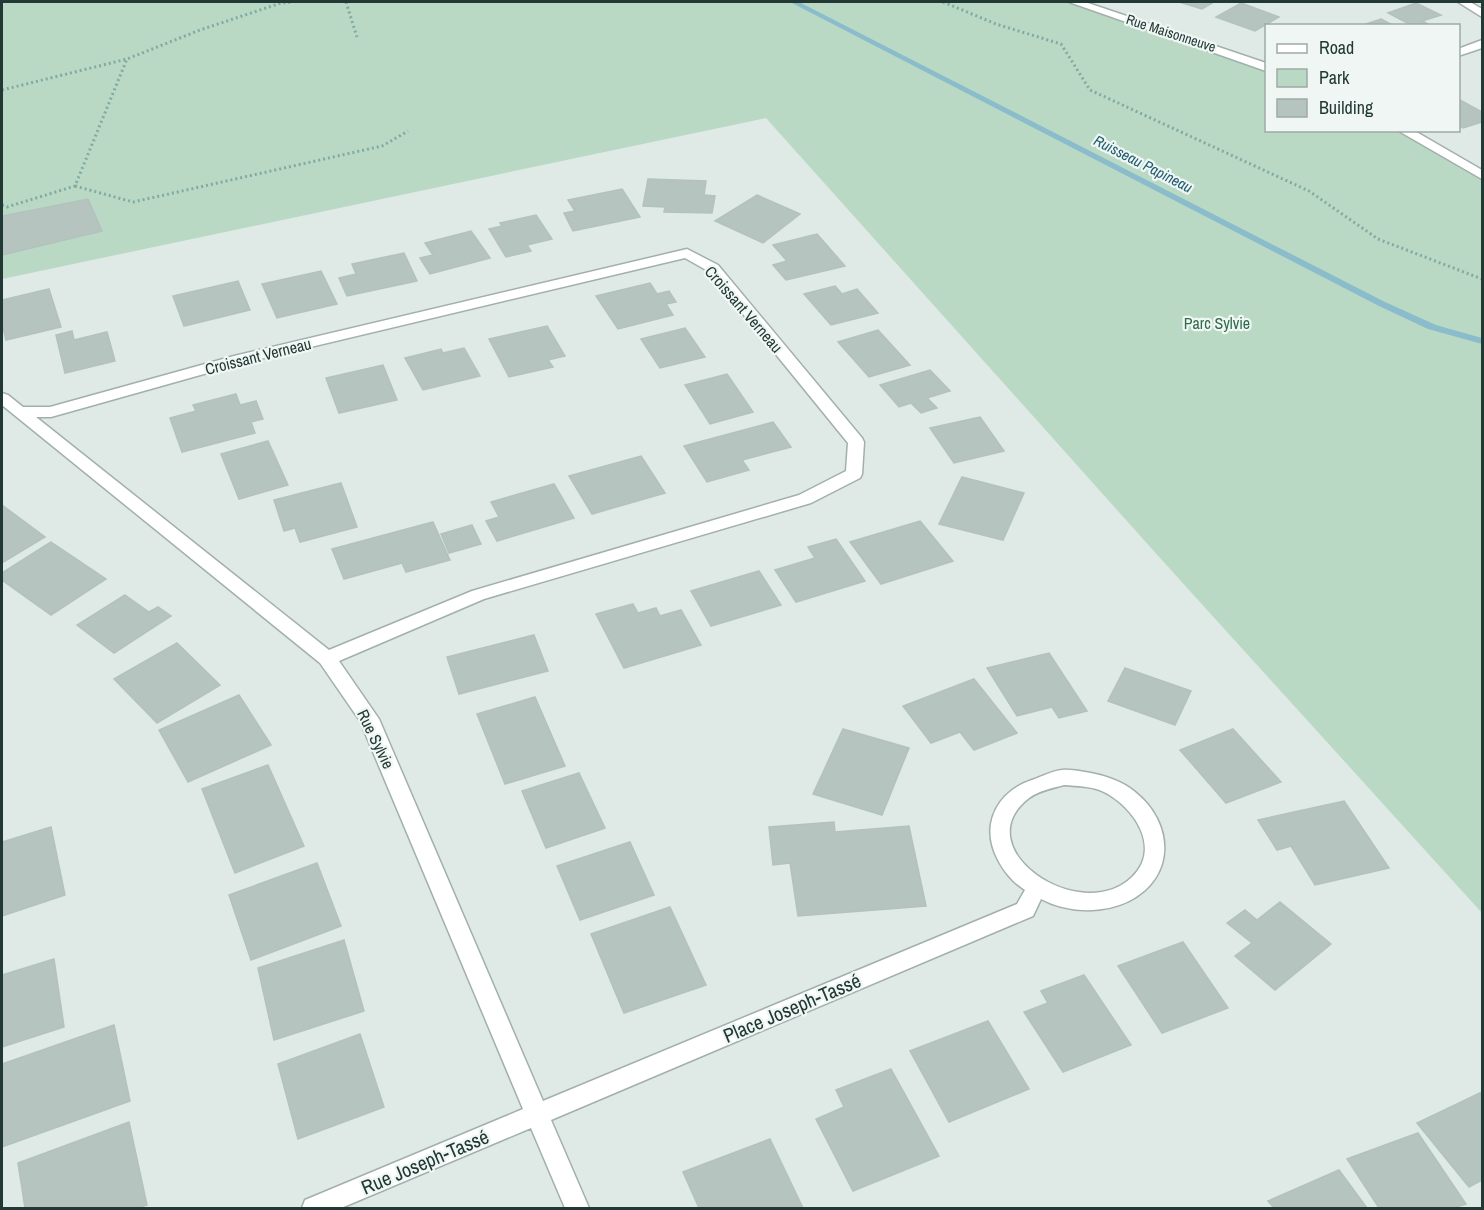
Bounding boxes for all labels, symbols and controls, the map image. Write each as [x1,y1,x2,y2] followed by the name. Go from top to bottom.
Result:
[1124,10,1218,56] street label: Rue Maisonneuve
[1265,24,1460,132] legend
[1319,35,1354,60] text: Road
[1319,65,1350,90] text: Park
[1319,95,1374,120] text: Building
[1090,130,1196,198] water label: Ruisseau Papineau
[700,261,788,357] street label: Croissant Verneau
[1184,312,1250,334] park label: Parc Sylvie
[203,332,313,380] street label: Croissant Verneau
[352,706,400,772] street label: Rue Sylvie
[719,966,865,1049] street label: Place Joseph-Tassé
[357,1123,493,1201] street label: Rue Joseph-Tassé

